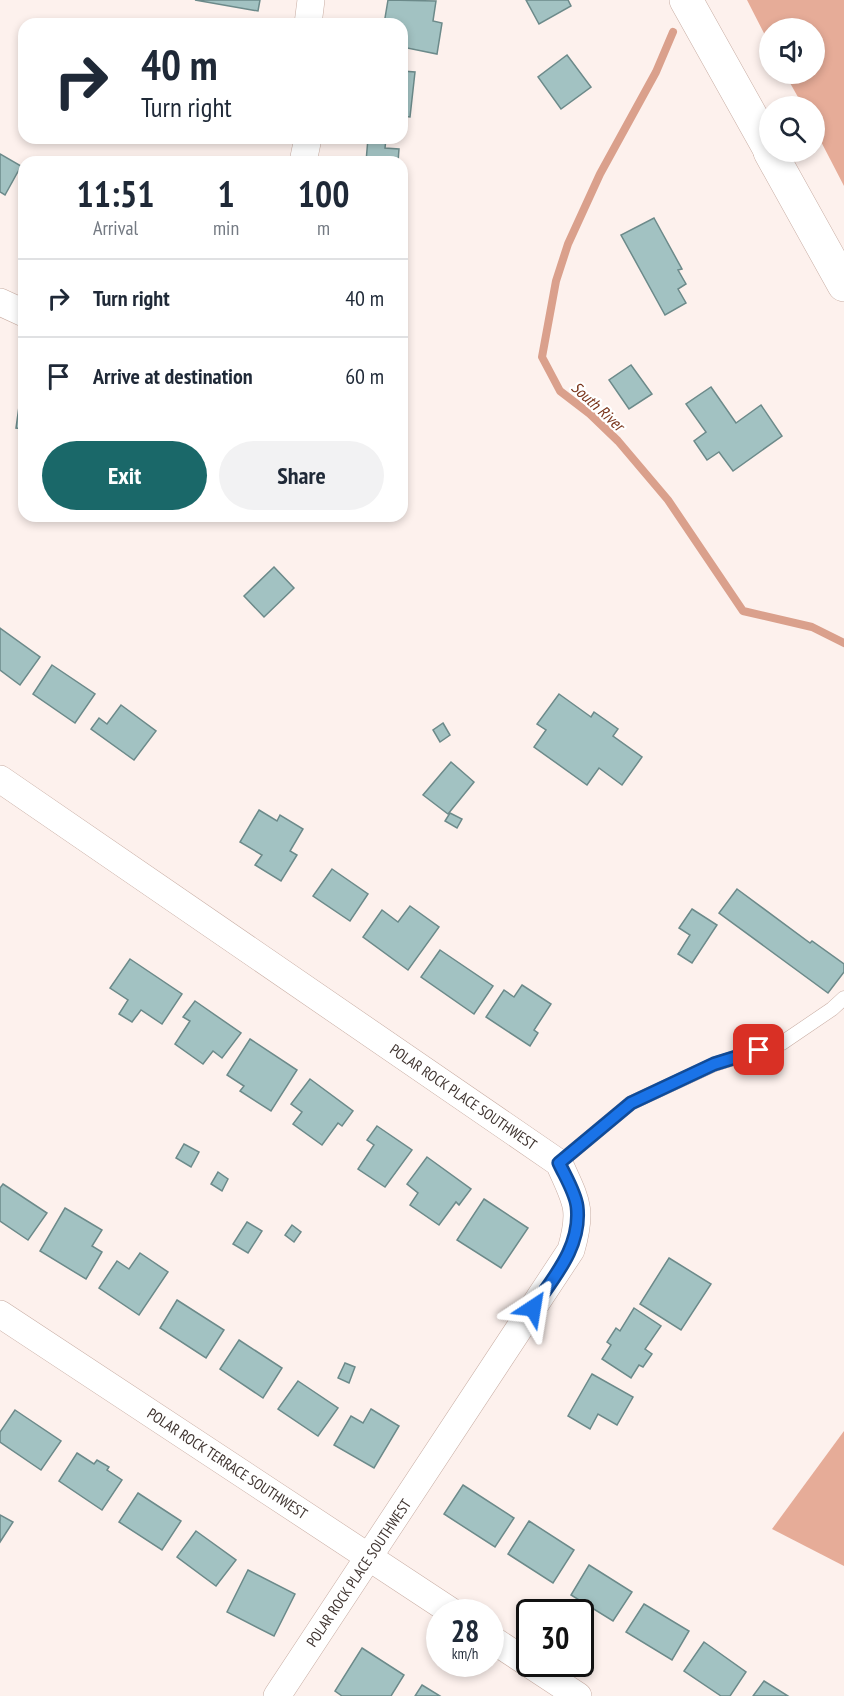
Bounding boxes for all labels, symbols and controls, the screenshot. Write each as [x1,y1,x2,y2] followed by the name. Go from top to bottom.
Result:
[759,18,825,162] map controls
[759,18,825,84] button: sound
[141,37,218,92] text: 40 m
[42,42,120,120] icon: right
[141,90,232,124] text: Turn right
[759,96,825,162] button: search
[77,170,154,217] text: 11:51
[217,170,235,217] text: 1
[298,170,349,217] text: 100
[93,215,138,241] text: Arrival
[213,215,239,241] text: min
[317,215,330,241] text: m
[42,282,75,315] icon: right
[93,284,170,312] text: Turn right
[345,284,384,312] text: 40 m
[42,360,75,393] icon: arrive
[93,362,253,390] text: Arrive at destination
[345,362,384,390] text: 60 m
[568,377,630,437] water label: South River
[42,441,207,510] button: Exit
[219,441,384,510] button: Share
[733,1024,784,1075] pin
[742,1033,775,1066] icon: arrive
[386,1040,541,1154] street label: POLAR ROCK PLACE SOUTHWEST
[501,1276,565,1340] position arrow
[144,1404,311,1523] street label: POLAR ROCK TERRACE SOUTHWEST
[302,1495,415,1650] street label: POLAR ROCK PLACE SOUTHWEST
[516,1599,594,1677] speed limit sign: 30
[451,1611,479,1650] text: 28
[452,1644,478,1663] text: km/h

